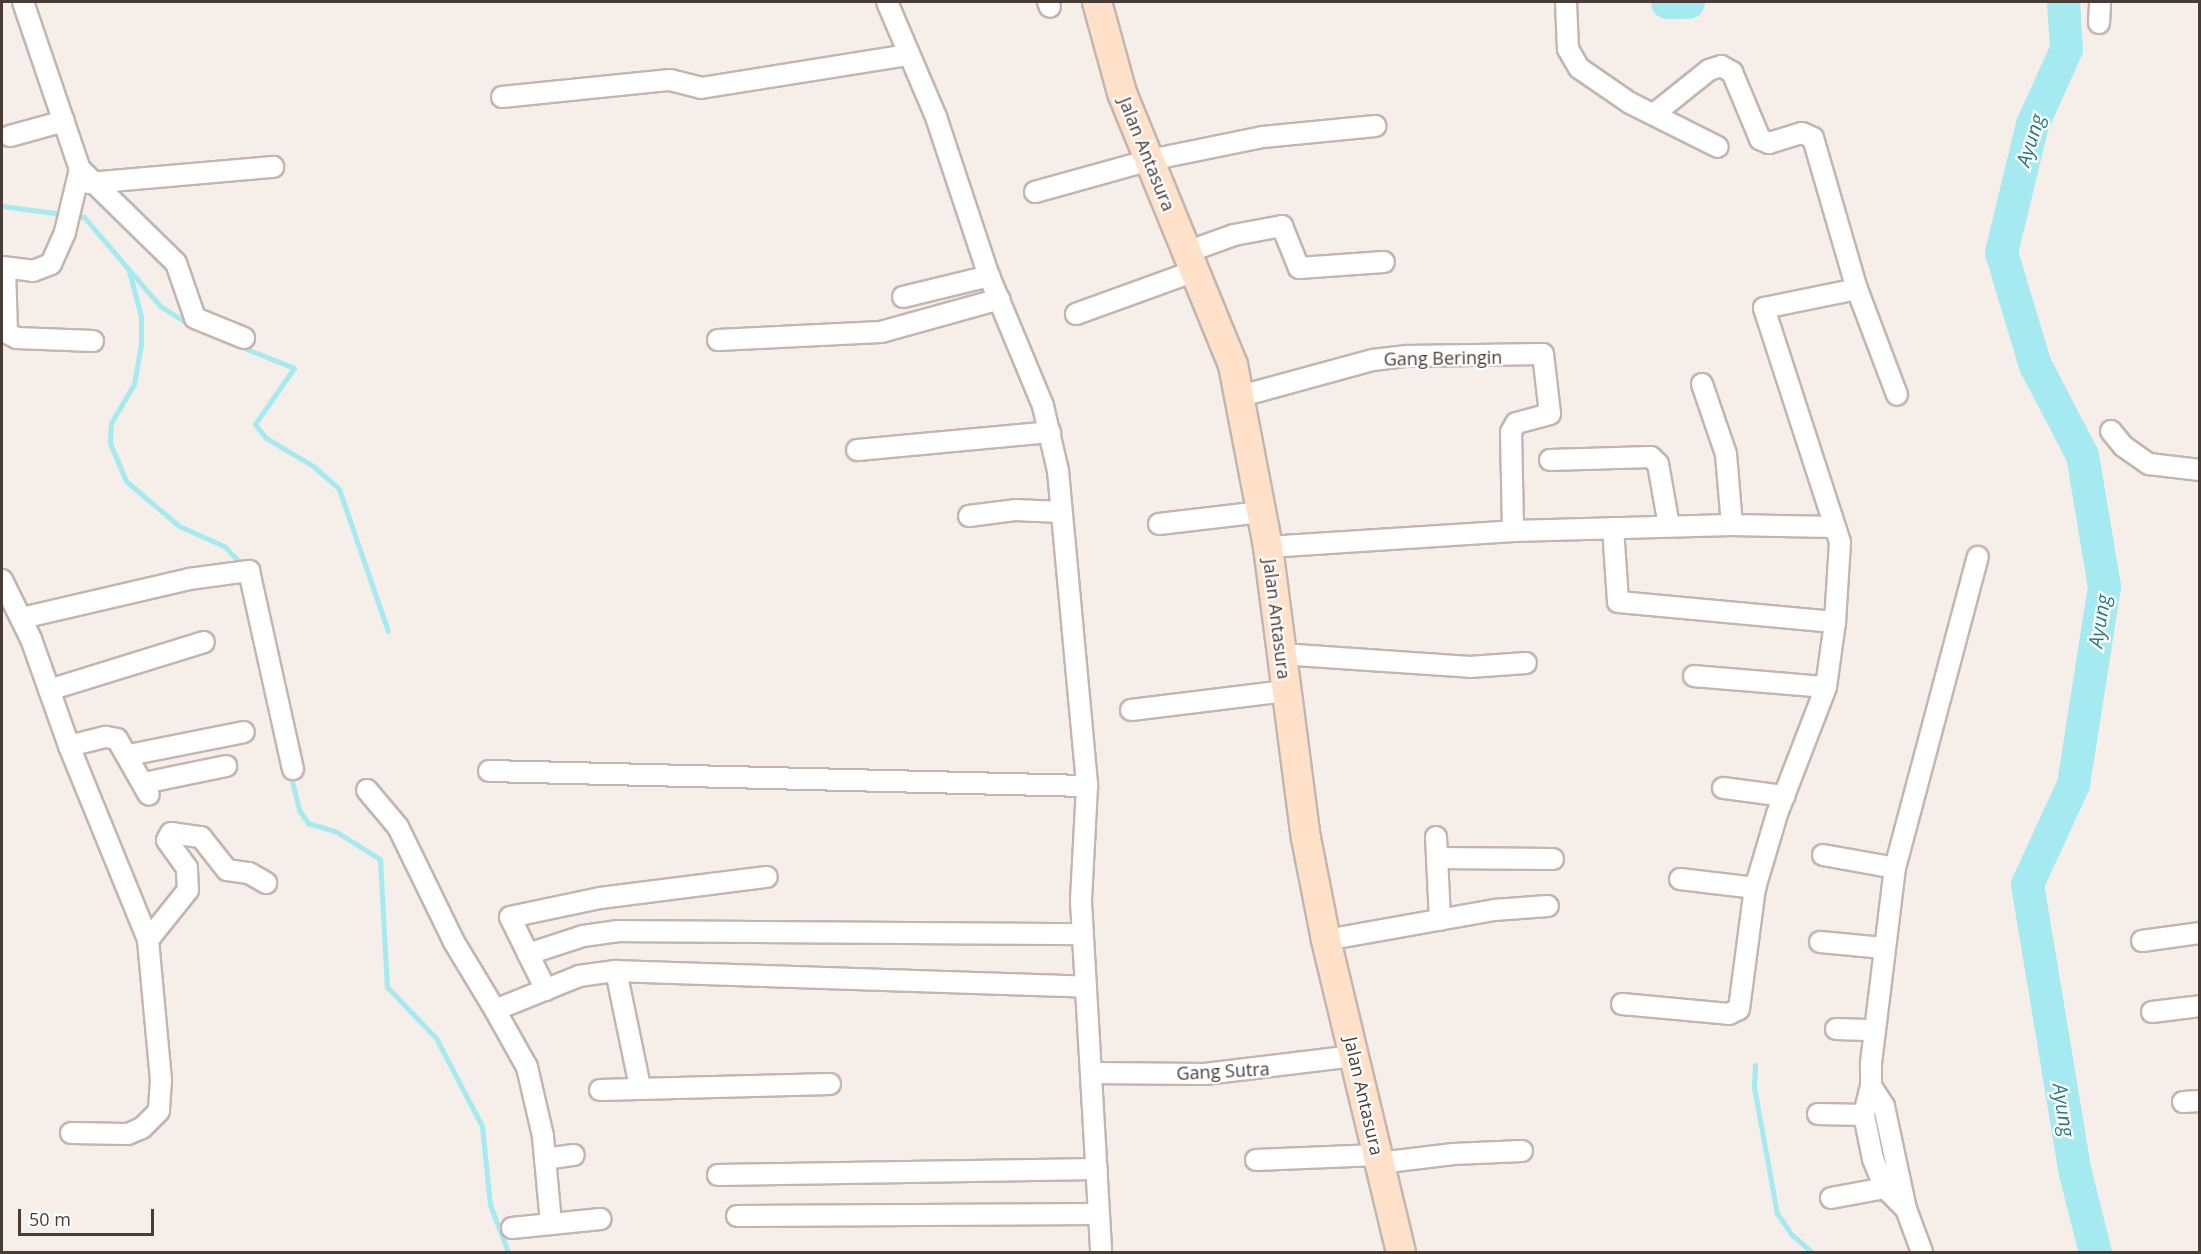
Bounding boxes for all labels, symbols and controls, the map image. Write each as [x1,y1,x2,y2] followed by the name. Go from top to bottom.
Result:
[1114,94,1180,214] street label: Jalan Antasura
[2011,111,2049,169] water label: Ayung
[1384,346,1502,370] street label: Gang Beringin
[1259,558,1295,680] street label: Jalan Antasura
[2083,593,2115,649] water label: Ayung
[1340,1035,1388,1157] street label: Jalan Antasura
[1176,1058,1270,1084] street label: Gang Sutra
[2048,1082,2080,1138] water label: Ayung
[21,1197,158,1235] scale bar
[29,1207,71,1231] text: 50 m

